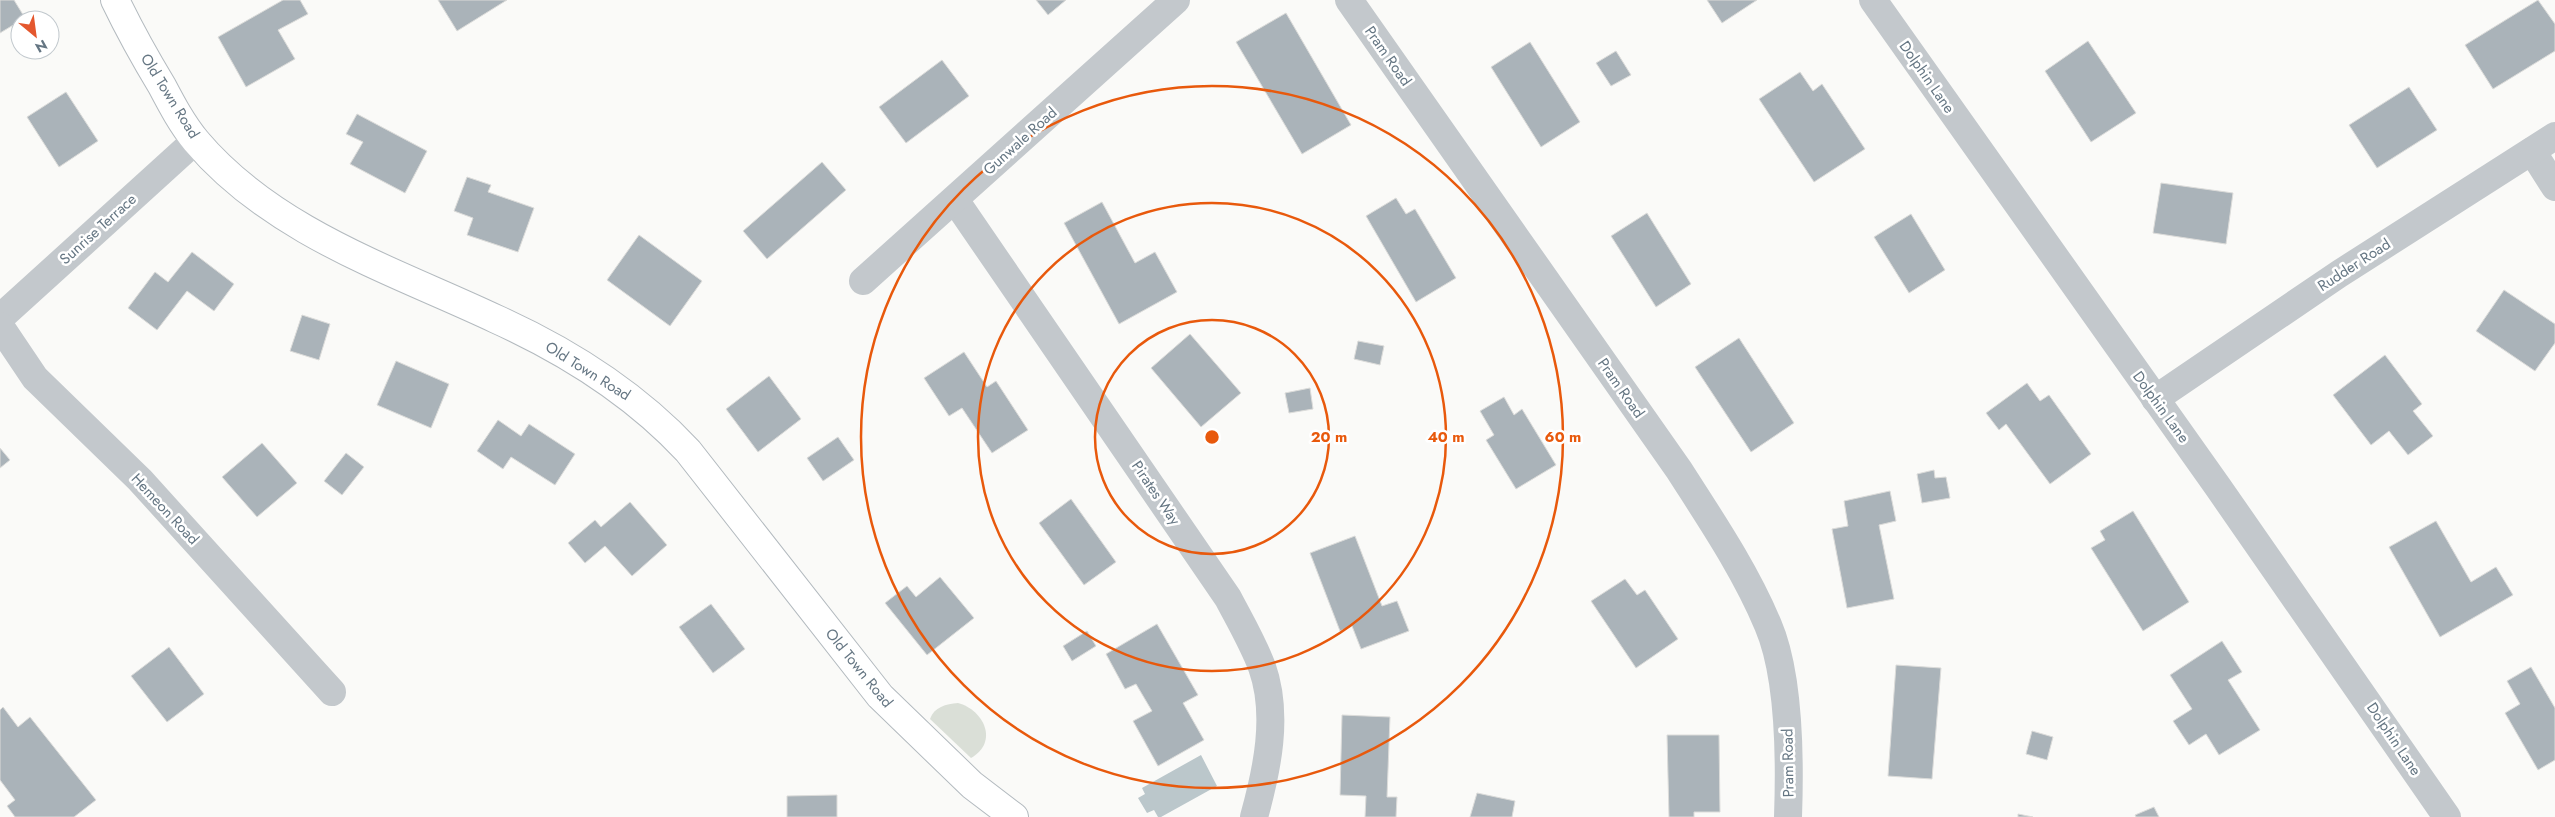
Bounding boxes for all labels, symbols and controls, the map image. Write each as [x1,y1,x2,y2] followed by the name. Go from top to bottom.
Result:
[10,10,60,60] north arrow
[1359,21,1417,91] street label: Pram Road
[32,35,51,58] text: N
[1894,36,1960,118] street label: Dolphin Lane
[135,49,205,143] street label: Old Town Road
[978,102,1062,180] street label: Gunwale Road
[55,188,142,270] street label: Sunrise Terrace
[2313,233,2395,297] street label: Rudder Road
[541,336,635,406] street label: Old Town Road
[1592,353,1650,423] street label: Pram Road
[2127,367,2195,448] street label: Dolphin Lane
[1311,426,1347,448] text: 20 m
[1427,426,1465,448] text: 40 m
[1545,426,1581,448] text: 60 m
[1203,428,1221,446] centre of rings
[1126,456,1186,530] street label: Pirates Way
[126,468,204,550] street label: Hemeon Road
[820,623,898,713] street label: Old Town Road
[2361,698,2427,780] street label: Dolphin Lane
[1776,728,1800,798] street label: Pram Road

